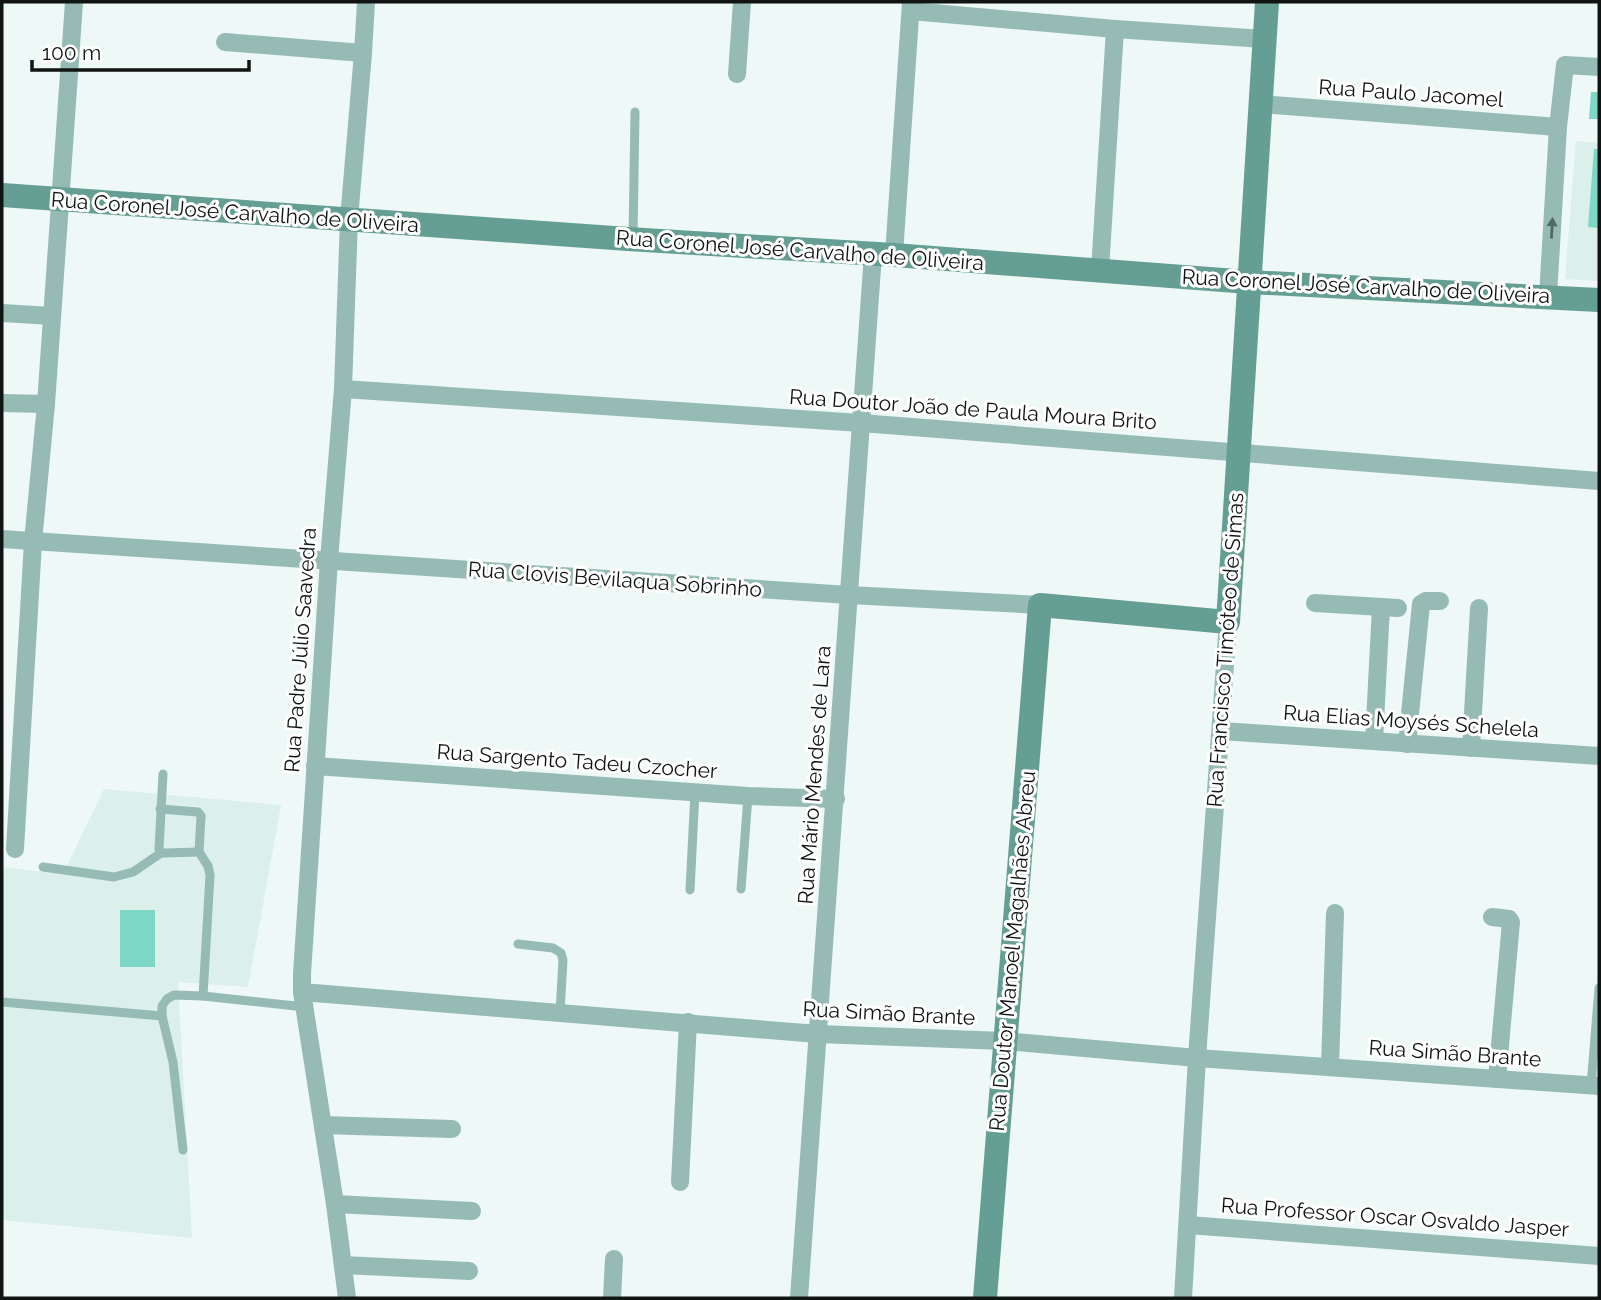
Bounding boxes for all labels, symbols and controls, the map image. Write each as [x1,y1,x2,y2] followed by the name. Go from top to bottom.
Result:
[32,28,248,72] scale bar
[42,40,101,65] text: 100 m
[1318,74,1505,112] street label: Rua Paulo Jacomel
[50,187,420,237] street label: Rua Coronel José Carvalho de Oliveira
[1547,217,1558,239] one-way arrow
[615,225,985,275] street label: Rua Coronel José Carvalho de Oliveira
[1181,264,1551,308] street label: Rua Coronel José Carvalho de Oliveira
[788,384,1158,434] street label: Rua Doutor João de Paula Moura Brito
[1202,492,1248,808] street label: Rua Francisco Timóteo de Simas
[279,527,321,773] street label: Rua Padre Júlio Saavedra
[467,556,763,602] street label: Rua Clovis Bevilaqua Sobrinho
[792,645,836,905] street label: Rua Mário Mendes de Lara
[1282,700,1540,742] street label: Rua Elias Moysés Schelela
[436,739,719,783] street label: Rua Sargento Tadeu Czocher
[984,770,1040,1132] street label: Rua Doutor Manoel Magalhães Abreu
[802,996,976,1030] street label: Rua Simão Brante
[1368,1035,1542,1071] street label: Rua Simão Brante
[1220,1192,1570,1242] street label: Rua Professor Oscar Osvaldo Jasper

